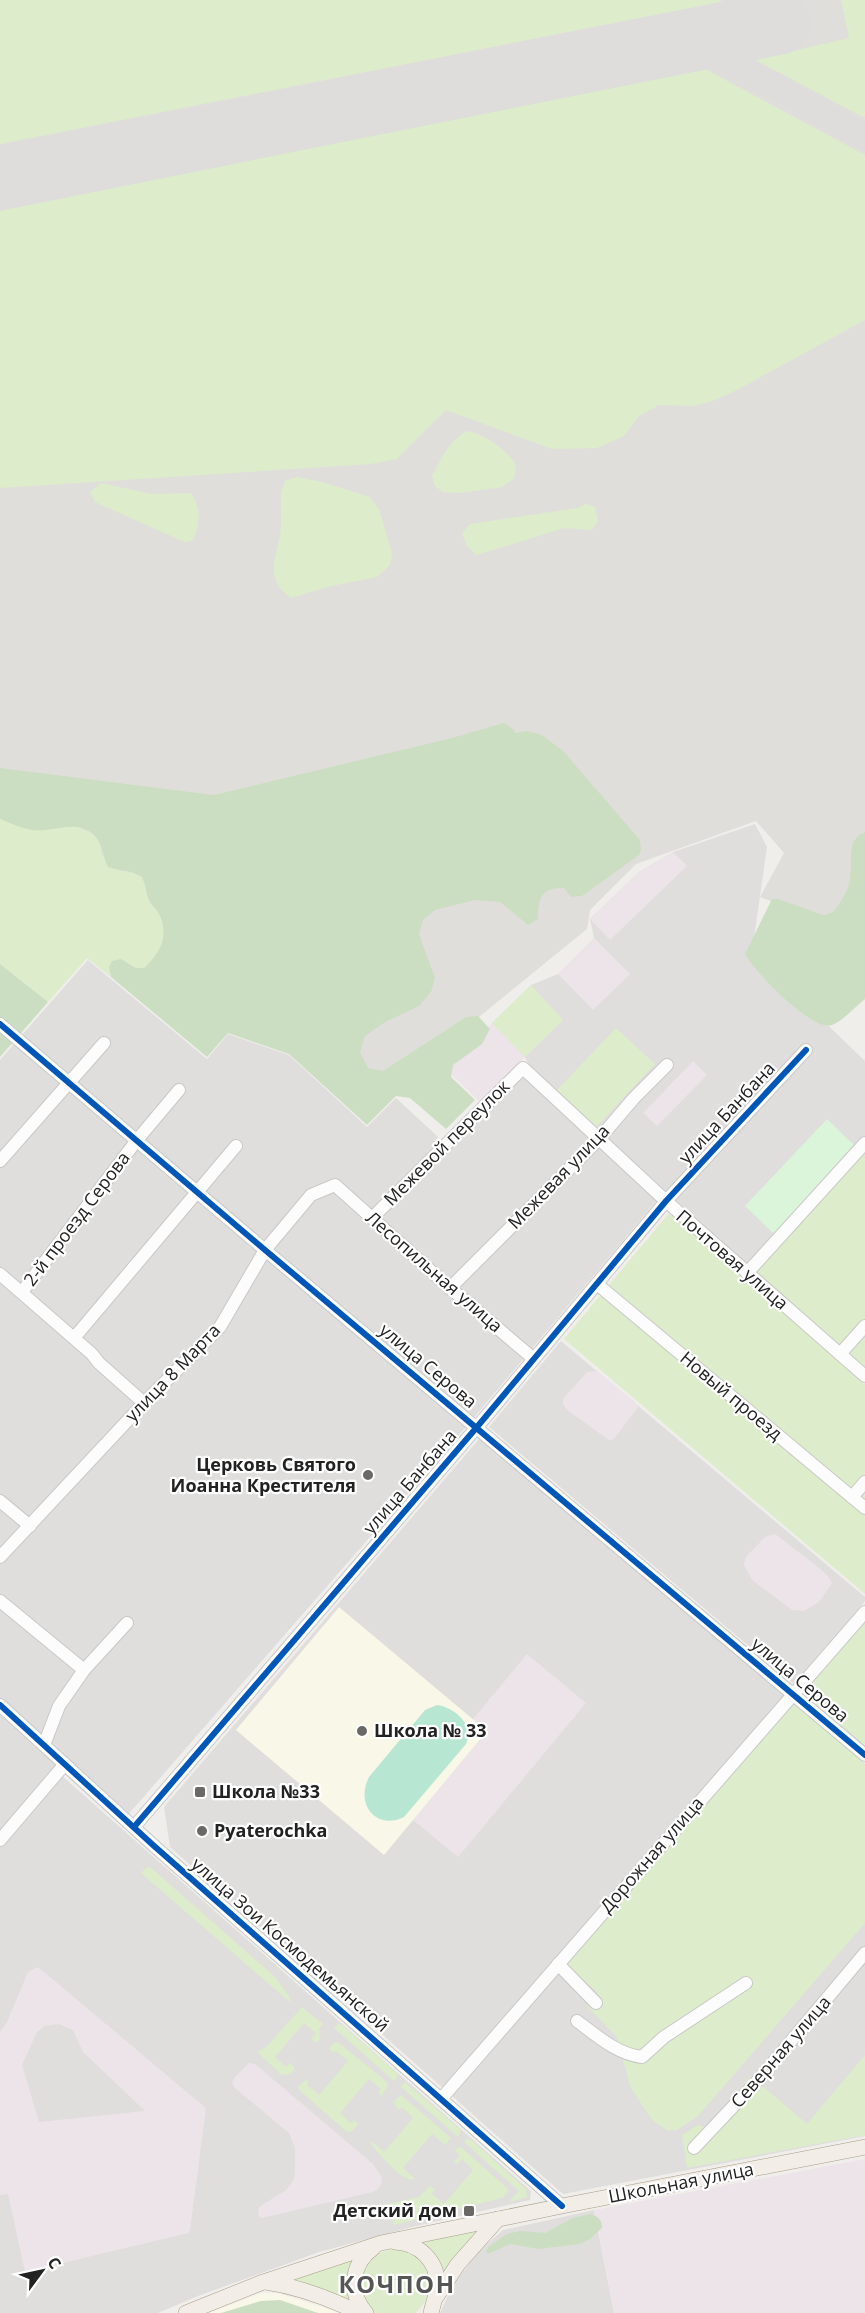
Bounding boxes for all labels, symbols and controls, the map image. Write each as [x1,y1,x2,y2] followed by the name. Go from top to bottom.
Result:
[673,1056,780,1168] street label: улица Банбана
[378,1074,515,1210] street label: Межевой переулок
[502,1119,614,1234] street label: Межевая улица
[18,1146,135,1291] street label: 2-й проезд Серова
[672,1204,794,1315] street label: Почтовая улица
[361,1205,508,1337] street label: Лесопильная улица
[375,1317,482,1413] street label: улица Серова
[119,1318,225,1426] street label: улица 8 Марта
[675,1345,788,1445] street label: Новый проезд
[357,1424,461,1539] street label: улица Банбана
[171,1452,356,1497] place label: Церковь Святого Иоанна Крестителя
[361,1468,375,1482] marker: Церковь Святого Иоанна Крестителя
[747,1631,854,1727] street label: улица Серова
[374,1718,487,1742] place label: Школа № 33
[355,1724,369,1738] marker: Школа № 33
[212,1779,320,1803] place label: Школа №33
[193,1785,207,1799] marker: Школа №33
[594,1791,708,1917] street label: Дорожная улица
[214,1818,327,1842] place label: Pyaterochka
[195,1824,209,1838] marker: Pyaterochka
[187,1852,395,2037] street label: улица Зои Космодемьянской
[725,1990,836,2112] street label: Северная улица
[606,2156,756,2208] street label: Школьная улица
[333,2198,457,2222] place label: Детский дом
[462,2204,476,2218] marker: Детский дом
[12,2241,72,2301] north arrow
[43,2253,67,2273] text: С
[338,2267,456,2300] district label: КОЧПОН

